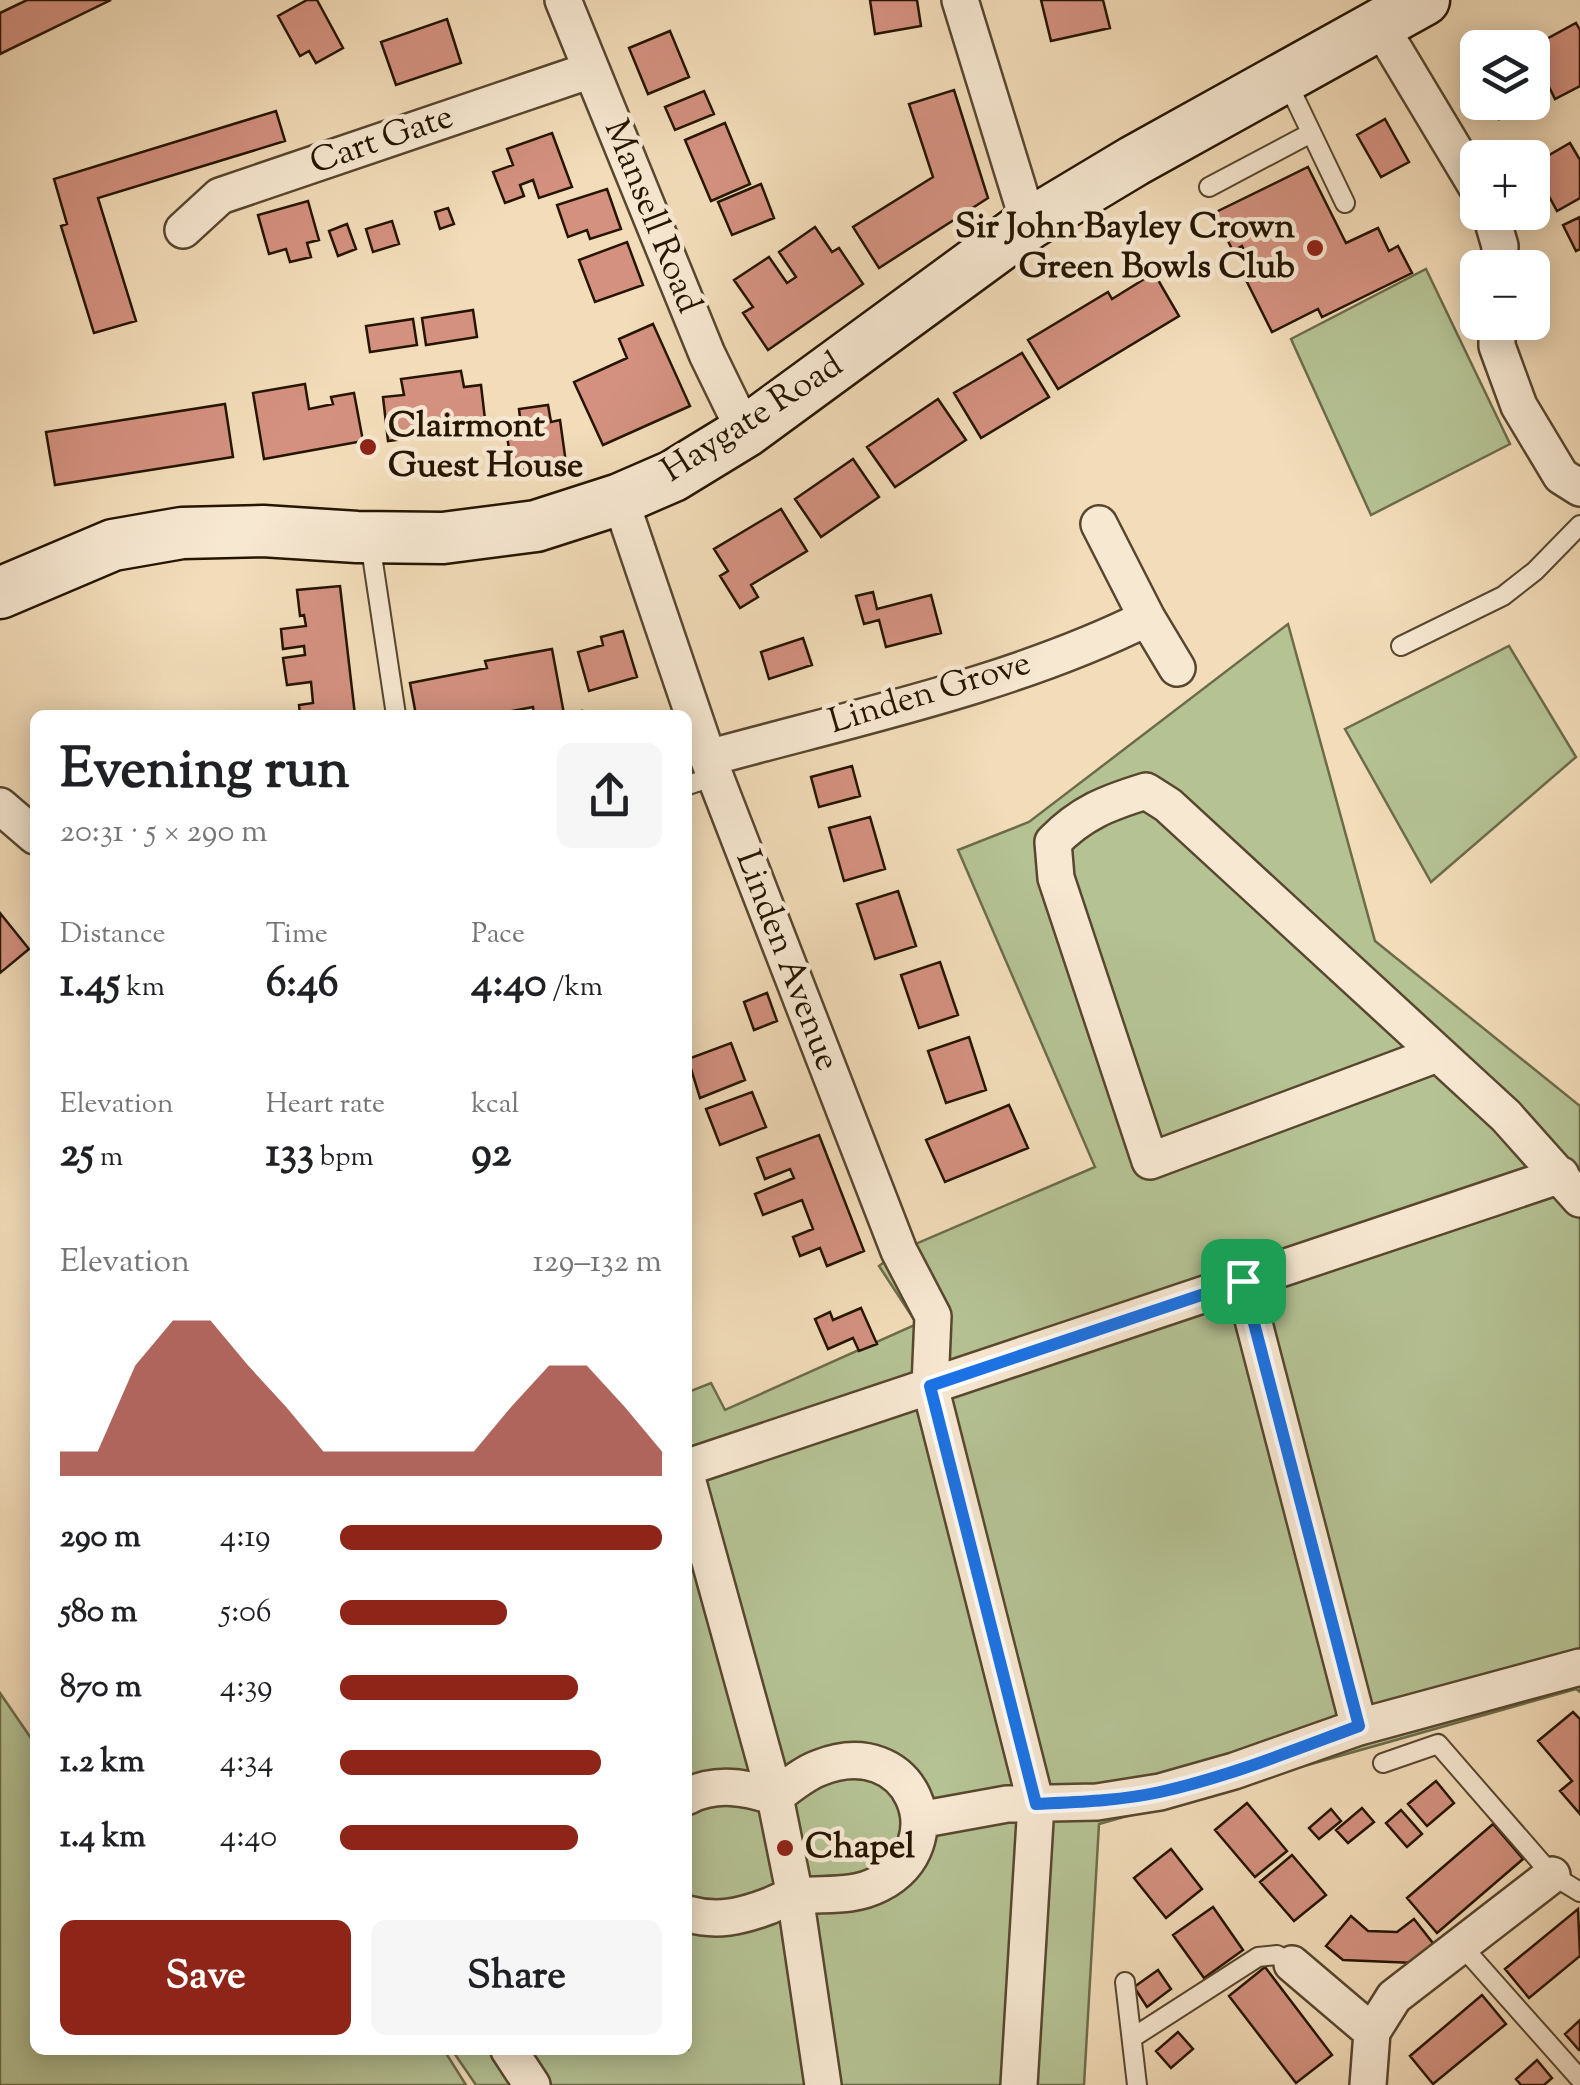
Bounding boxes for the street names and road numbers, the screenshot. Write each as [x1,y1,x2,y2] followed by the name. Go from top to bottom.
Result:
[303,93,461,189] street label: Cart Gate
[589,113,713,322] street label: Mansell Road
[652,341,854,497] street label: Haygate Road
[823,639,1037,749] street label: Linden Grove
[721,843,851,1079] street label: Linden Avenue

